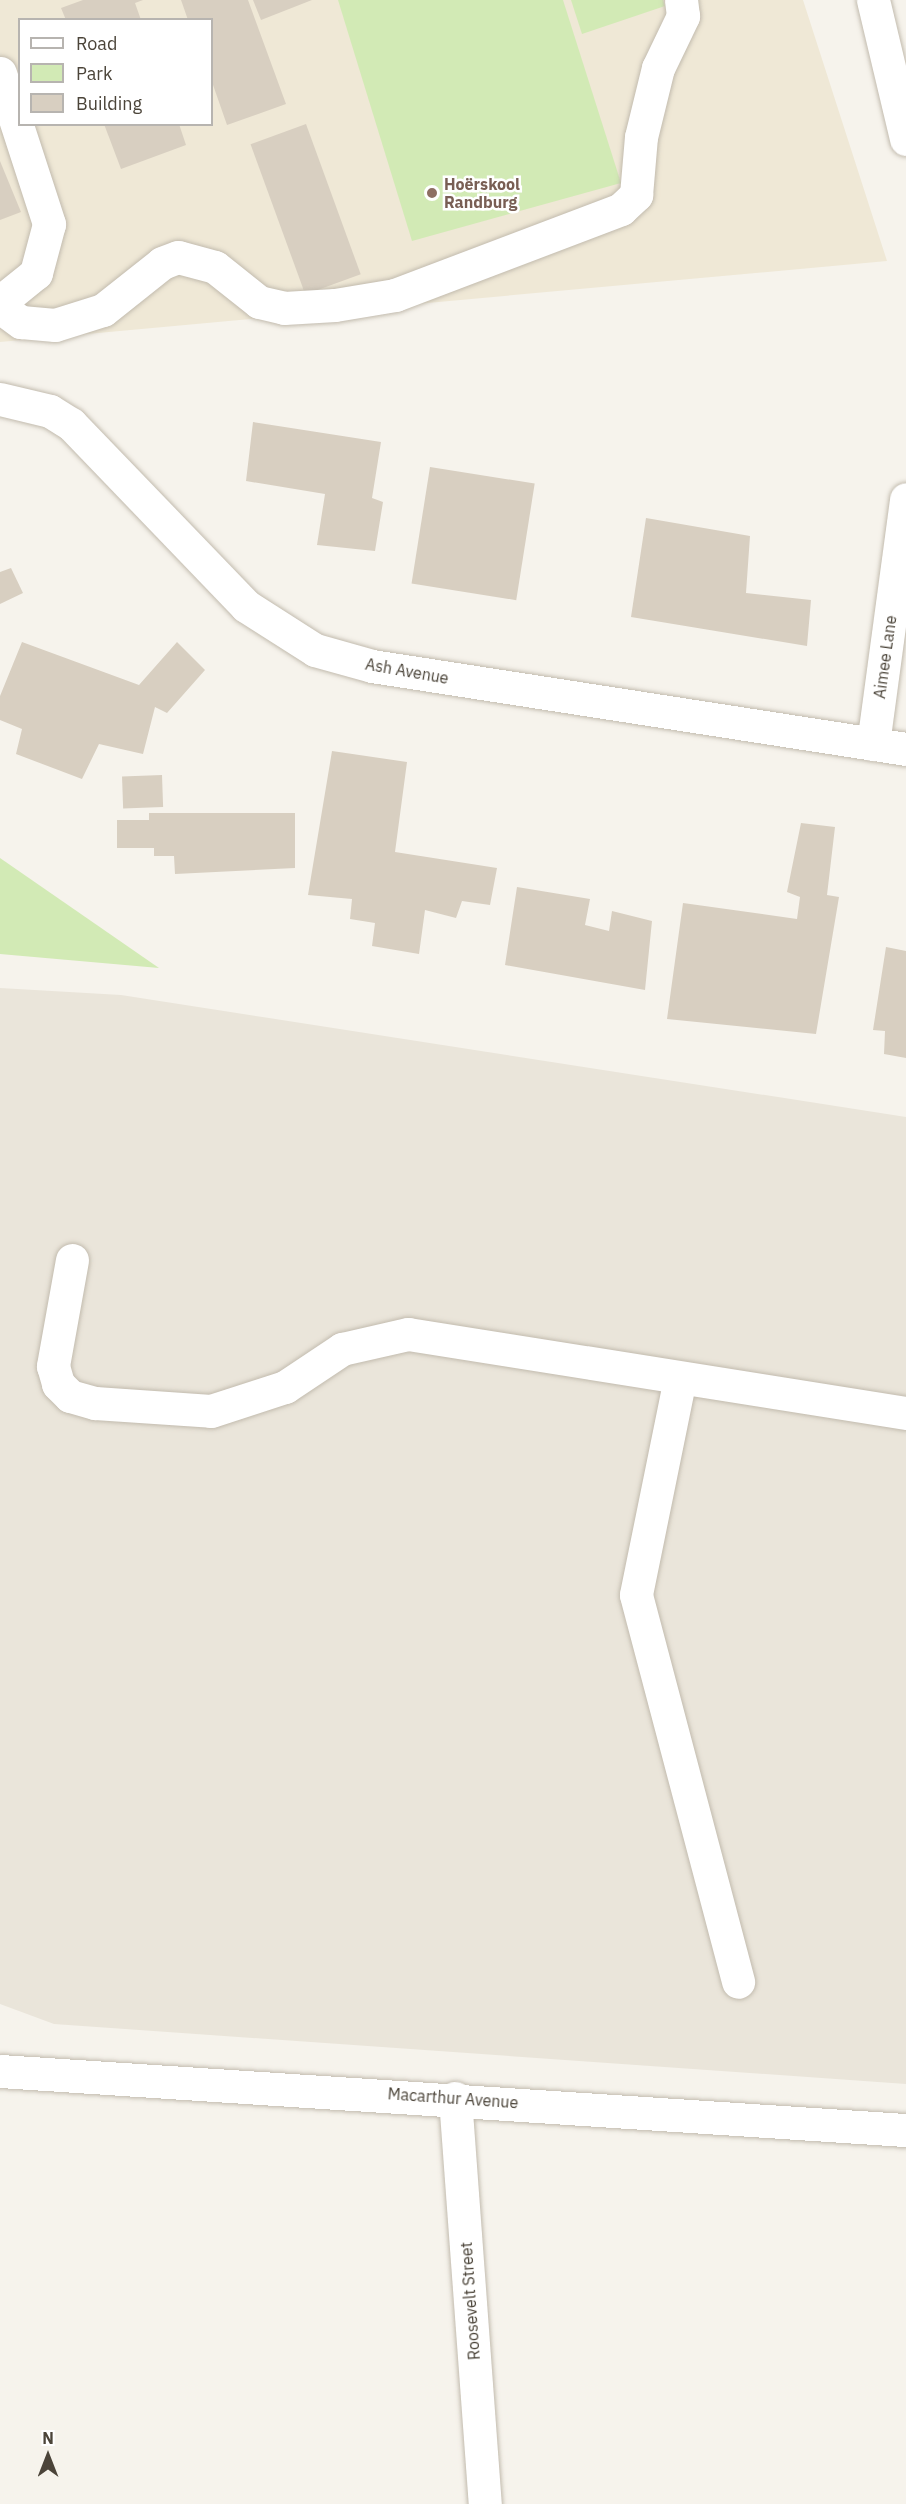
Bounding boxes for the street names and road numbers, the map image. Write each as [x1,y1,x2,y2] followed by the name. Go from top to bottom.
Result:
[870,614,900,700] street label: Aimee Lane
[364,654,450,688] street label: Ash Avenue
[387,2084,519,2112] street label: Macarthur Avenue
[456,2241,484,2361] street label: Roosevelt Street

